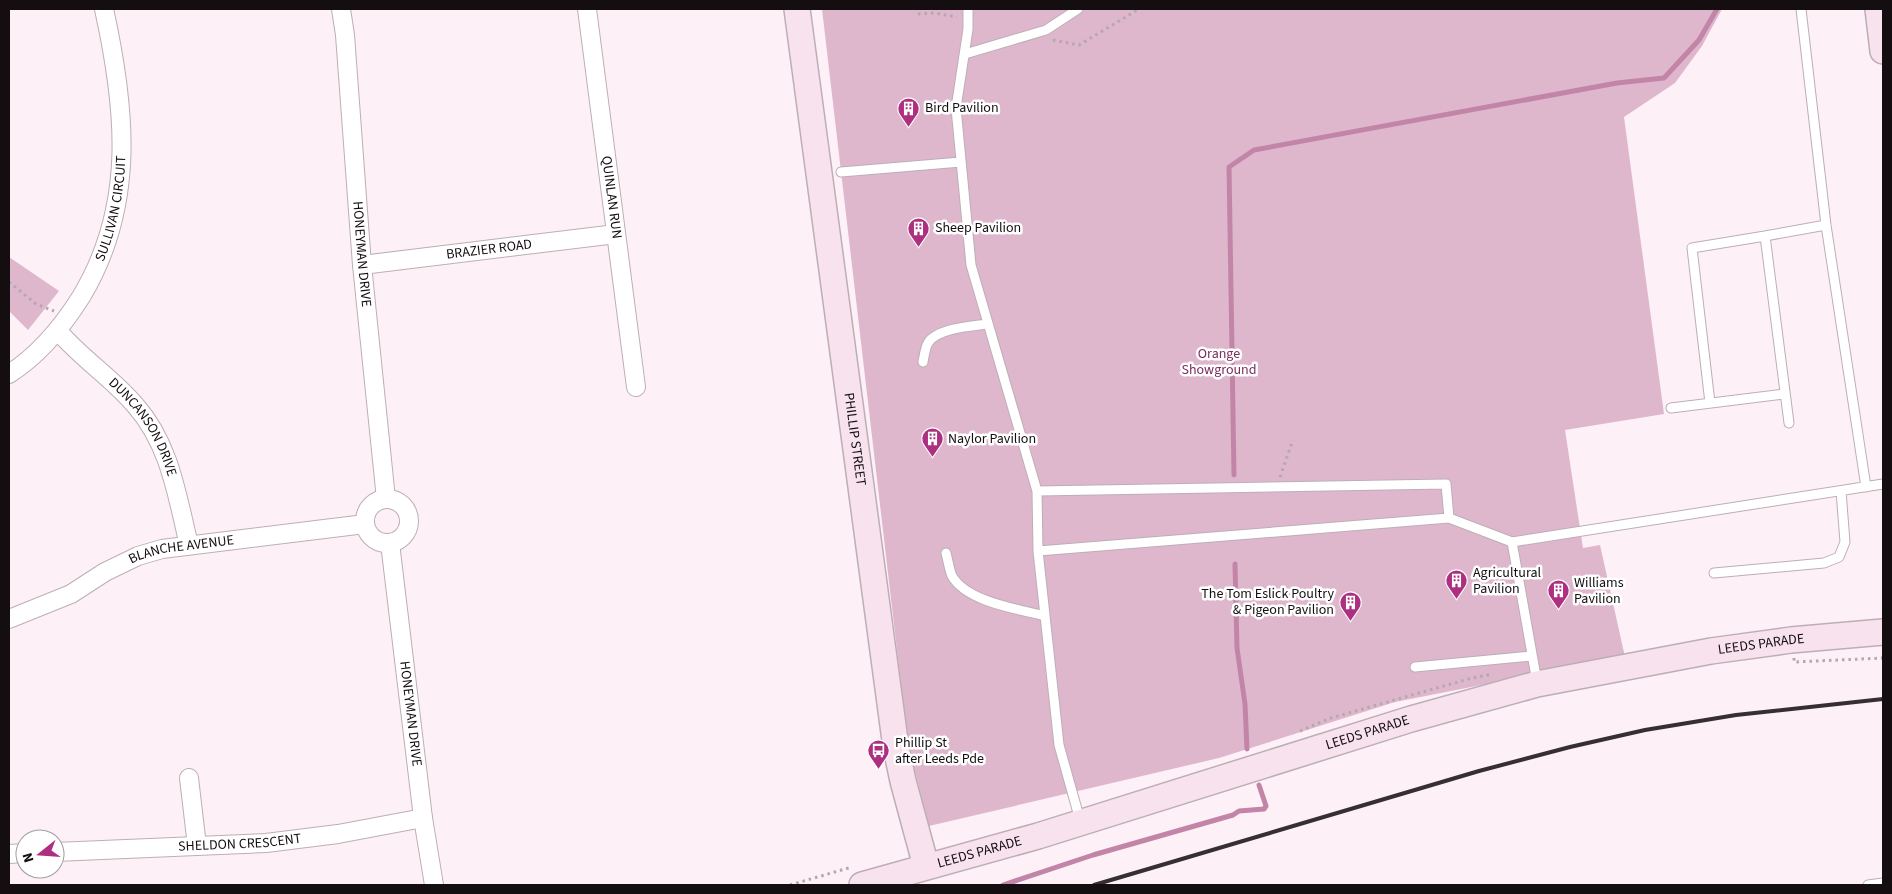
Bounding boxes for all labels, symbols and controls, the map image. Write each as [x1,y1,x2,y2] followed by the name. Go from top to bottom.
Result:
[897,96,921,127] building icon: Bird Pavilion
[925,98,999,118] place label: Bird Pavilion
[90,155,131,264] street label: SULLIVAN CIRCUIT
[596,155,627,240] street label: QUINLAN RUN
[347,200,376,308] street label: HONEYMAN DRIVE
[907,216,931,247] building icon: Sheep Pavilion
[935,218,1021,238] place label: Sheep Pavilion
[445,234,533,265] street label: BRAZIER ROAD
[1181,344,1257,380] park label: Orange Showground
[104,373,182,479] street label: DUNCANSON DRIVE
[838,391,871,487] street label: PHILLIP STREET
[920,427,944,458] building icon: Naylor Pavilion
[948,429,1036,449] place label: Naylor Pavilion
[125,530,235,569] street label: BLANCHE AVENUE
[1473,563,1541,599] place label: Agricultural Pavilion
[1445,569,1469,600] building icon: Agricultural Pavilion
[1574,573,1624,609] place label: Williams Pavilion
[1546,579,1570,610] building icon: Williams Pavilion
[1201,584,1334,620] place label: The Tom Eslick Poultry & Pigeon Pavilion
[1338,590,1362,621] building icon: The Tom Eslick Poultry & Pigeon Pavilion
[1717,629,1805,660] street label: LEEDS PARADE
[394,660,427,768] street label: HONEYMAN DRIVE
[1323,710,1412,755] street label: LEEDS PARADE
[895,733,984,769] place label: Phillip St after Leeds Pde
[867,739,891,770] bus stop icon: Phillip St after Leeds Pde
[15,829,65,879] north arrow
[178,829,303,857] street label: SHELDON CRESCENT
[935,831,1024,874] street label: LEEDS PARADE
[18,850,39,865] text: N

